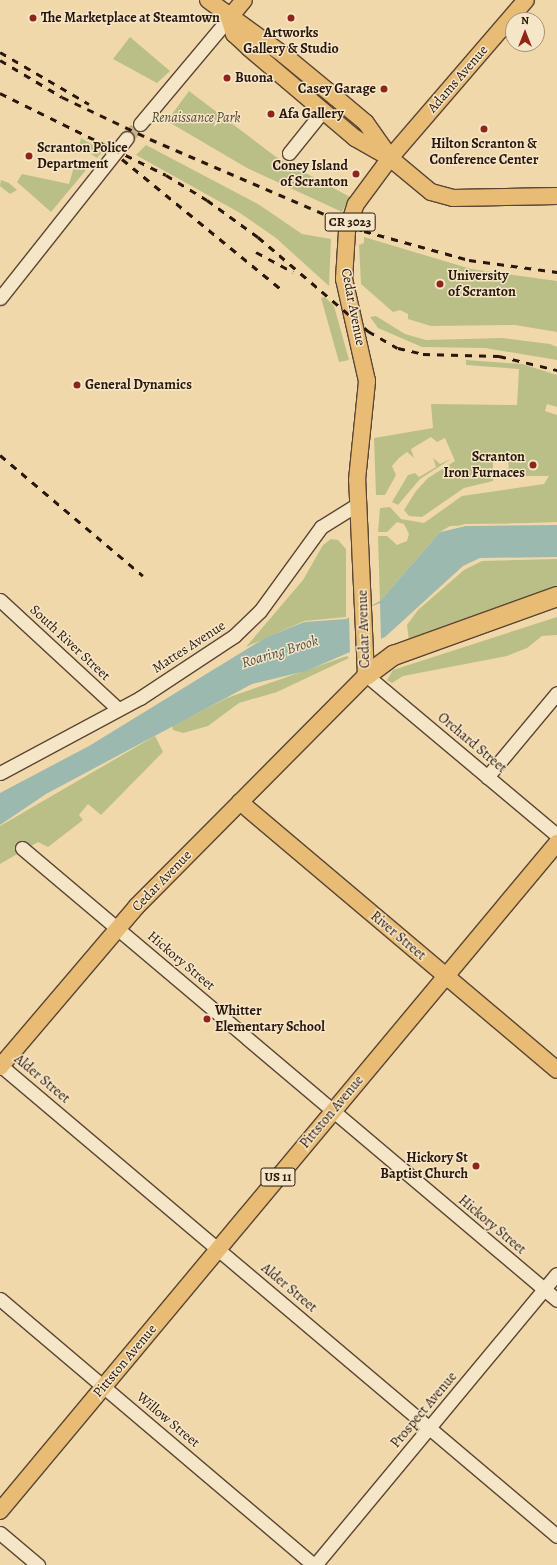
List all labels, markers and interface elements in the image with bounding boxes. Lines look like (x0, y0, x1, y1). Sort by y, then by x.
place label: The Marketplace at Steamtown (41, 10, 220, 26)
north arrow (505, 12, 545, 52)
marker: The Marketplace at Steamtown (28, 13, 38, 23)
marker: Artworks Gallery & Studio (286, 13, 296, 23)
text: N (521, 13, 529, 28)
place label: Artworks Gallery & Studio (243, 25, 339, 58)
street label: Adams Avenue (424, 42, 492, 116)
place label: Buona (235, 70, 273, 86)
marker: Buona (222, 73, 232, 83)
place label: Casey Garage (298, 81, 376, 97)
marker: Casey Garage (379, 84, 389, 94)
place label: Afa Gallery (279, 106, 344, 122)
marker: Afa Gallery (266, 109, 276, 119)
park label: Renaissance Park (151, 110, 241, 126)
marker: Hilton Scranton & Conference Center (479, 124, 489, 134)
place label: Hilton Scranton & Conference Center (430, 136, 538, 168)
place label: Scranton Police Department (37, 140, 128, 172)
marker: Scranton Police Department (24, 151, 34, 161)
place label: Coney Island of Scranton (273, 158, 348, 190)
marker: Coney Island of Scranton (351, 169, 361, 179)
road number: CR 3023 (324, 211, 376, 233)
street label: Cedar Avenue (337, 267, 369, 347)
place label: University of Scranton (448, 268, 516, 300)
marker: University of Scranton (435, 279, 445, 289)
place label: General Dynamics (85, 377, 192, 393)
marker: General Dynamics (72, 380, 82, 390)
place label: Scranton Iron Furnaces (443, 449, 525, 482)
marker: Scranton Iron Furnaces (528, 460, 538, 470)
street label: Cedar Avenue (354, 589, 374, 669)
street label: South River Street (26, 601, 114, 685)
street label: Mattes Avenue (149, 617, 229, 677)
water label: Roaring Brook (239, 632, 321, 672)
street label: Orchard Street (434, 709, 510, 777)
street label: Cedar Avenue (129, 847, 195, 915)
street label: River Street (367, 908, 429, 964)
street label: Hickory Street (144, 928, 218, 994)
place label: Whitter Elementary School (215, 1003, 325, 1036)
marker: Whitter Elementary School (202, 1014, 212, 1024)
street label: Alder Street (11, 1051, 73, 1107)
street label: Pittston Avenue (297, 1072, 367, 1152)
place label: Hickory St Baptist Church (380, 1150, 468, 1182)
marker: Hickory St Baptist Church (471, 1161, 481, 1171)
road number: US 11 (260, 1166, 296, 1188)
street label: Hickory Street (455, 1192, 529, 1258)
street label: Alder Street (258, 1260, 320, 1316)
street label: Pittston Avenue (90, 1321, 160, 1401)
street label: Prospect Avenue (387, 1369, 461, 1451)
street label: Willow Street (133, 1389, 203, 1451)

